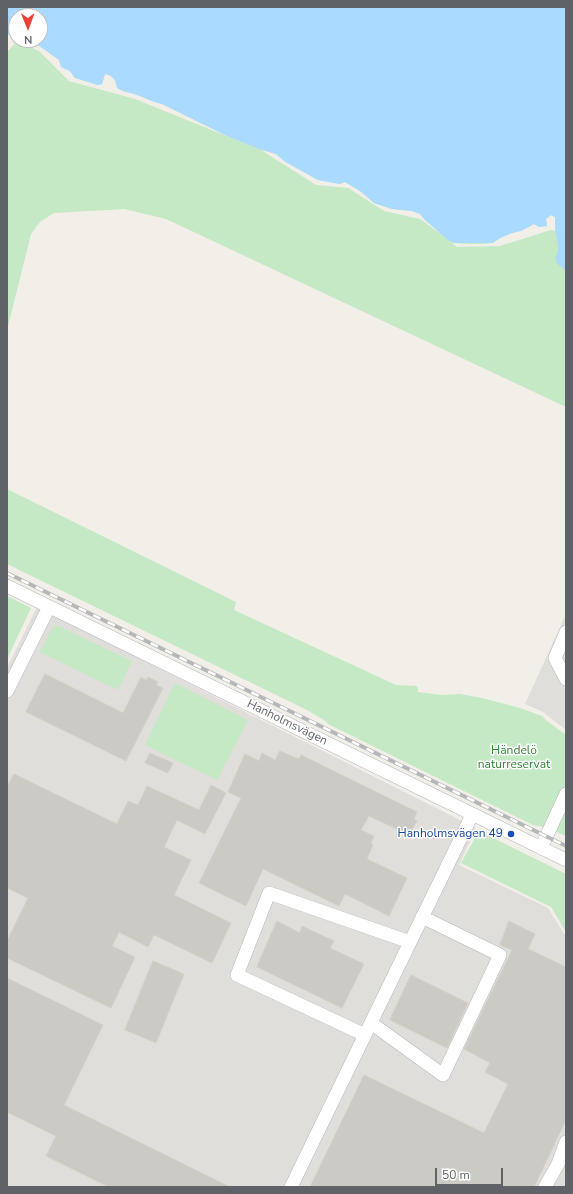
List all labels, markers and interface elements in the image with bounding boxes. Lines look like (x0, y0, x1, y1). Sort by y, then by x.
north arrow (8, 8, 48, 48)
text: N (24, 32, 32, 47)
street label: Hanholmsvägen (244, 697, 330, 749)
park label: Händelö naturreservat (478, 744, 550, 772)
place label: Hanholmsvägen 49 (398, 827, 503, 841)
marker: Hanholmsvägen 49 (506, 829, 516, 839)
scale bar (437, 1160, 505, 1186)
text: 50 m (442, 1167, 470, 1183)

